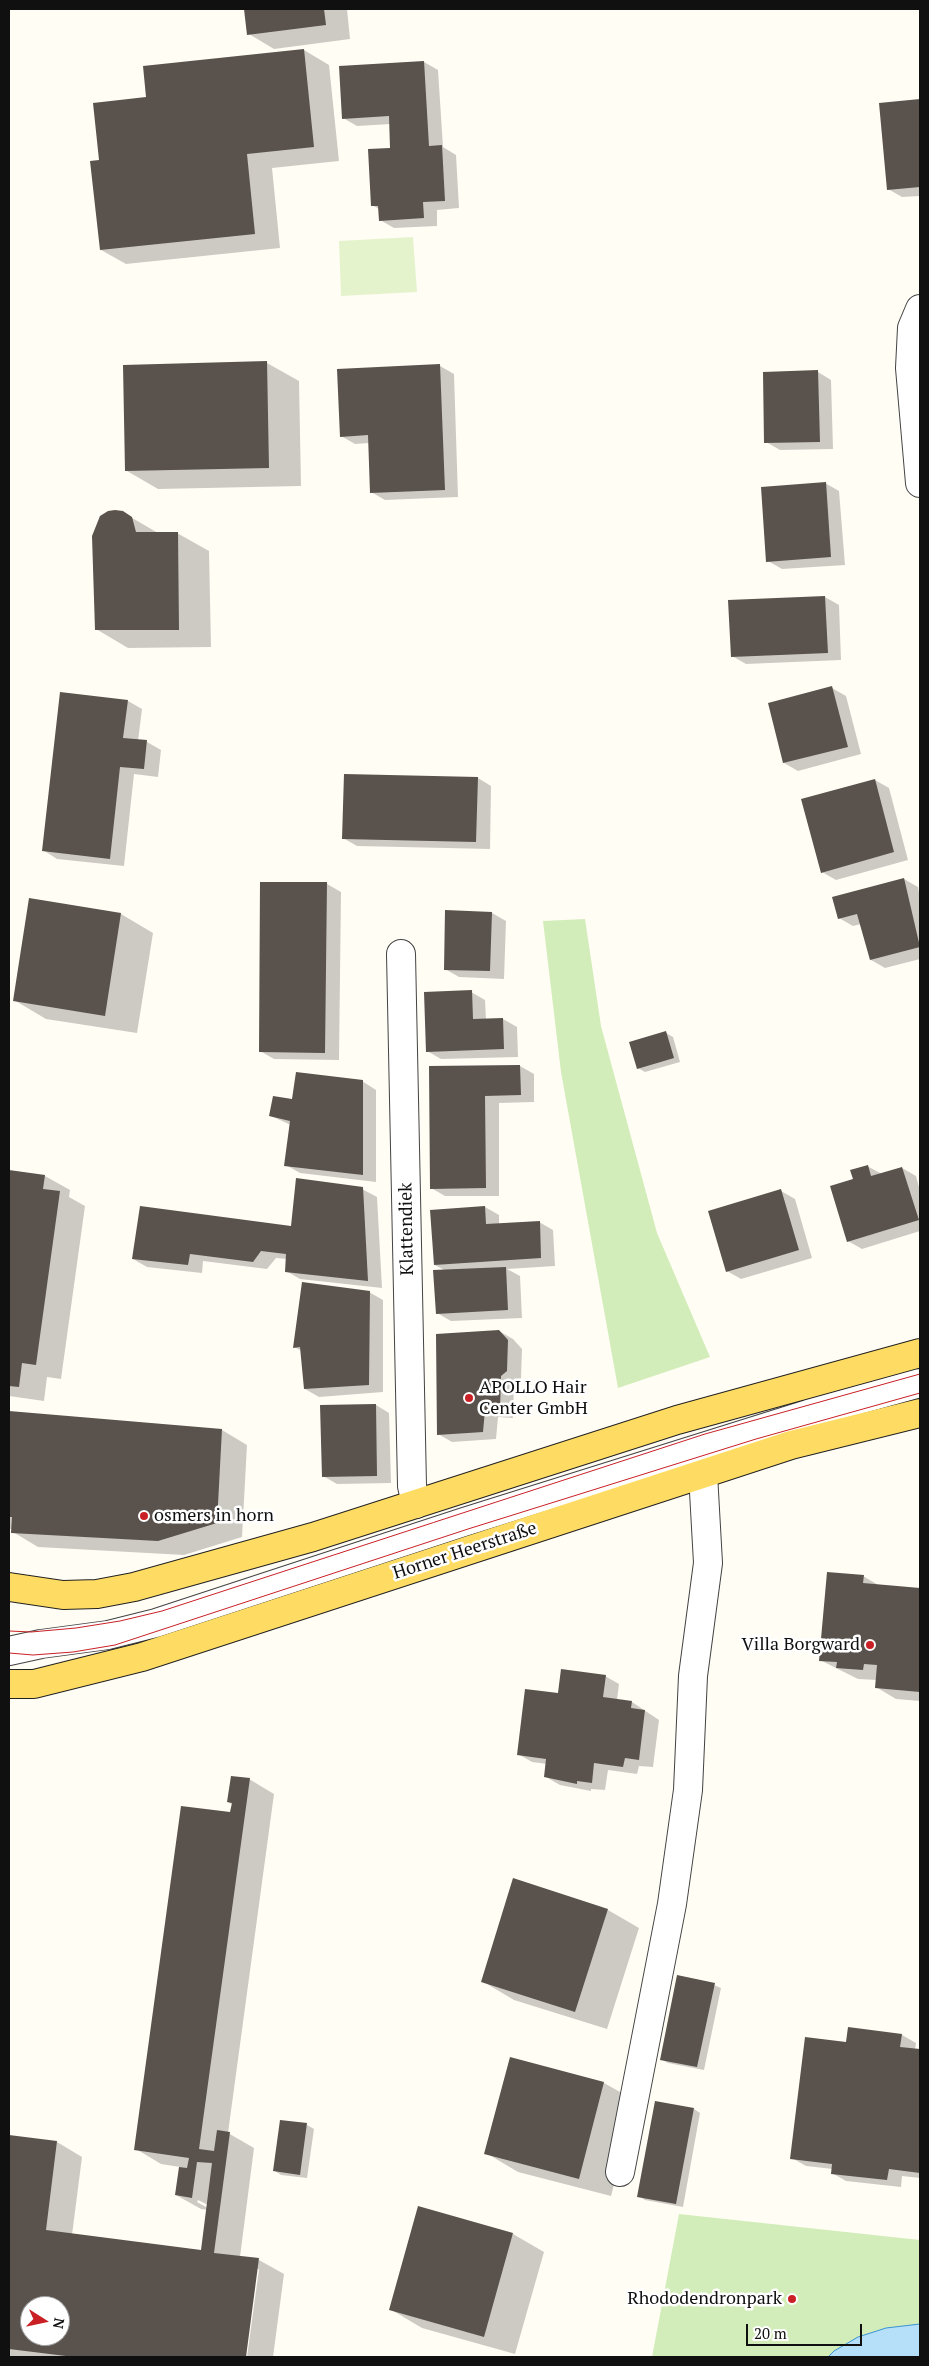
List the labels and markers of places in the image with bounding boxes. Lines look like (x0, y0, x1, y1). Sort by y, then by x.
place label: APOLLO Hair Center GmbH (479, 1377, 588, 1420)
marker: APOLLO Hair Center GmbH (463, 1392, 475, 1404)
place label: osmers in horn (154, 1505, 274, 1527)
marker: osmers in horn (138, 1510, 150, 1522)
place label: Villa Borgward (741, 1634, 860, 1656)
marker: Villa Borgward (864, 1639, 876, 1651)
place label: Rhododendronpark (627, 2288, 782, 2310)
marker: Rhododendronpark (786, 2293, 798, 2305)

